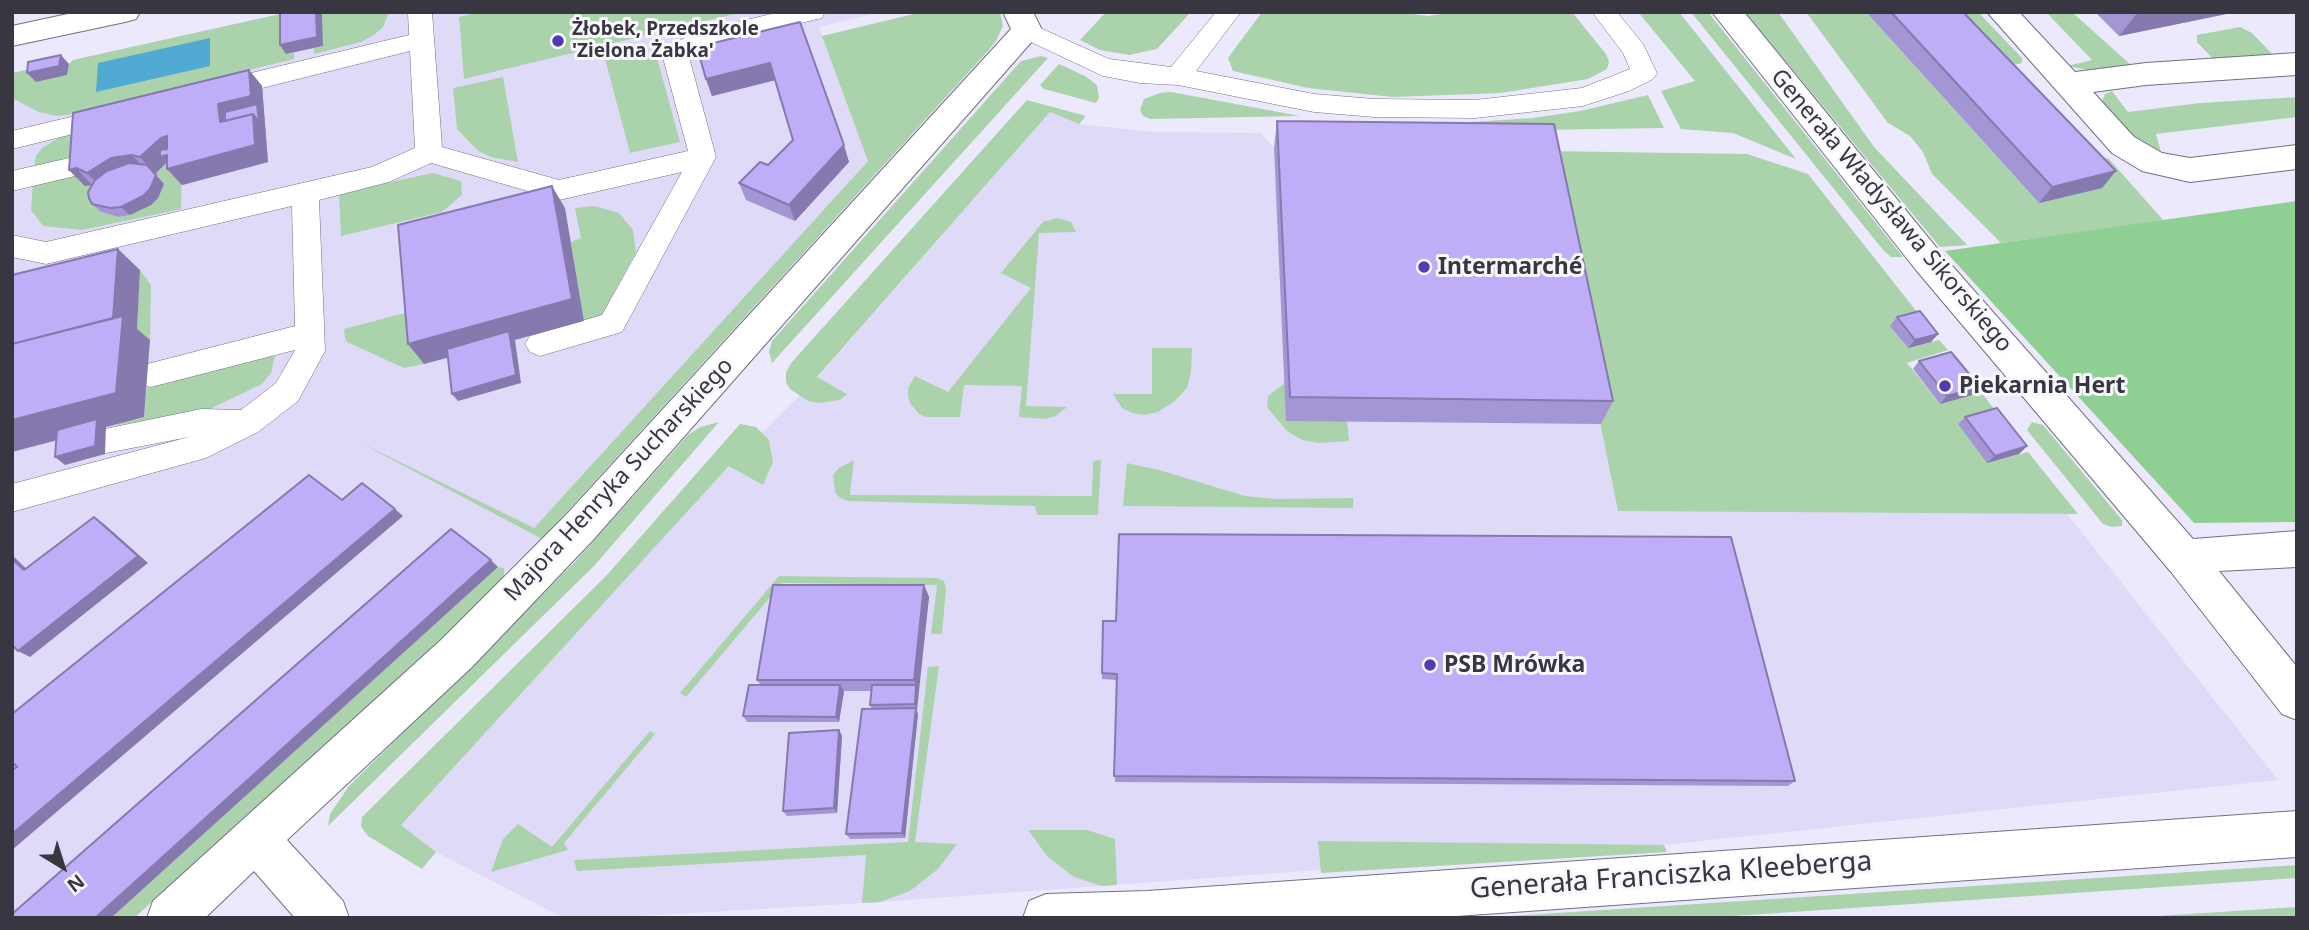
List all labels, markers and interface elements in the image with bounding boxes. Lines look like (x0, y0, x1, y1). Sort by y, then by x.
place label: Żłobek, Przedszkole 'Zielona Żabka' (572, 19, 759, 63)
marker: Żłobek, Przedszkole 'Zielona Żabka' (550, 33, 566, 49)
street label: Generała Władysława Sikorskiego (1764, 64, 2018, 358)
place label: Intermarché (1438, 253, 1582, 281)
marker: Intermarché (1416, 259, 1432, 275)
street label: Majora Henryka Sucharskiego (499, 353, 739, 607)
place label: Piekarnia Hert (1959, 372, 2125, 400)
marker: Piekarnia Hert (1937, 378, 1953, 394)
place label: PSB Mrówka (1444, 651, 1585, 679)
marker: PSB Mrówka (1422, 657, 1438, 673)
north arrow (28, 832, 98, 902)
street label: Generała Franciszka Kleeberga (1469, 845, 1873, 907)
text: N (62, 869, 90, 899)

